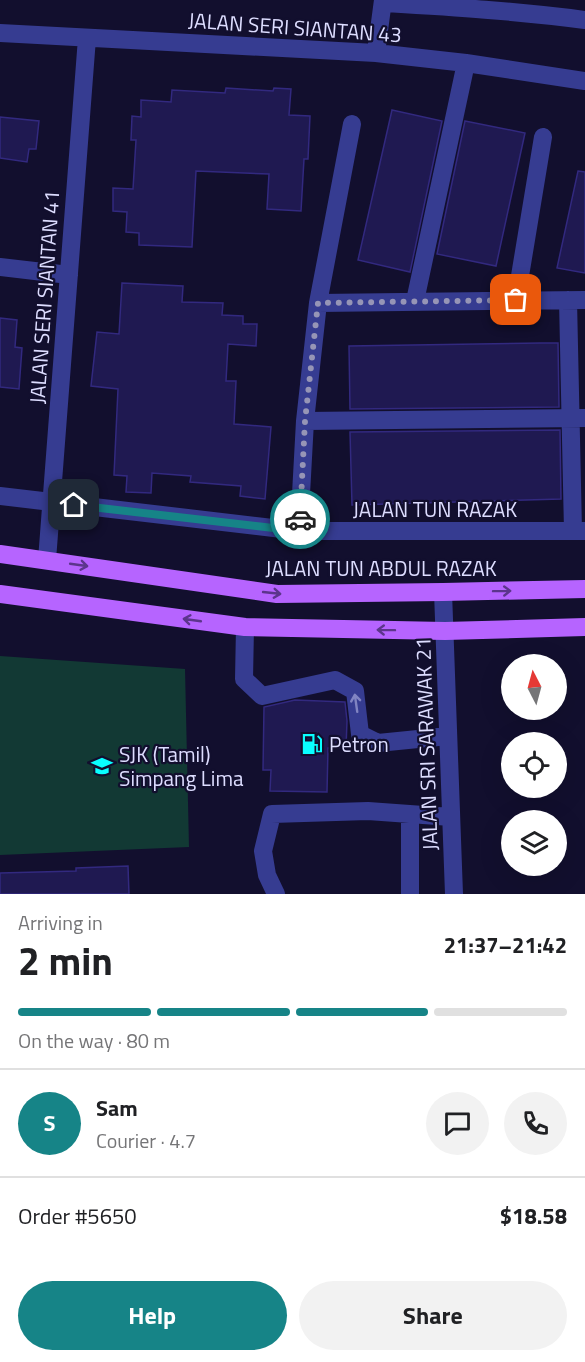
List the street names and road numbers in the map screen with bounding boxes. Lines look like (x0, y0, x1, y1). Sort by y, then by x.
street label: JALAN SERI SIANTAN 43 (187, 4, 403, 50)
street label: JALAN SERI SIANTAN 41 (21, 189, 67, 405)
street label: JALAN TUN RAZAK (353, 493, 517, 525)
street label: JALAN TUN ABDUL RAZAK (265, 552, 497, 584)
street label: JALAN SRI SARAWAK 21 (406, 637, 446, 851)

